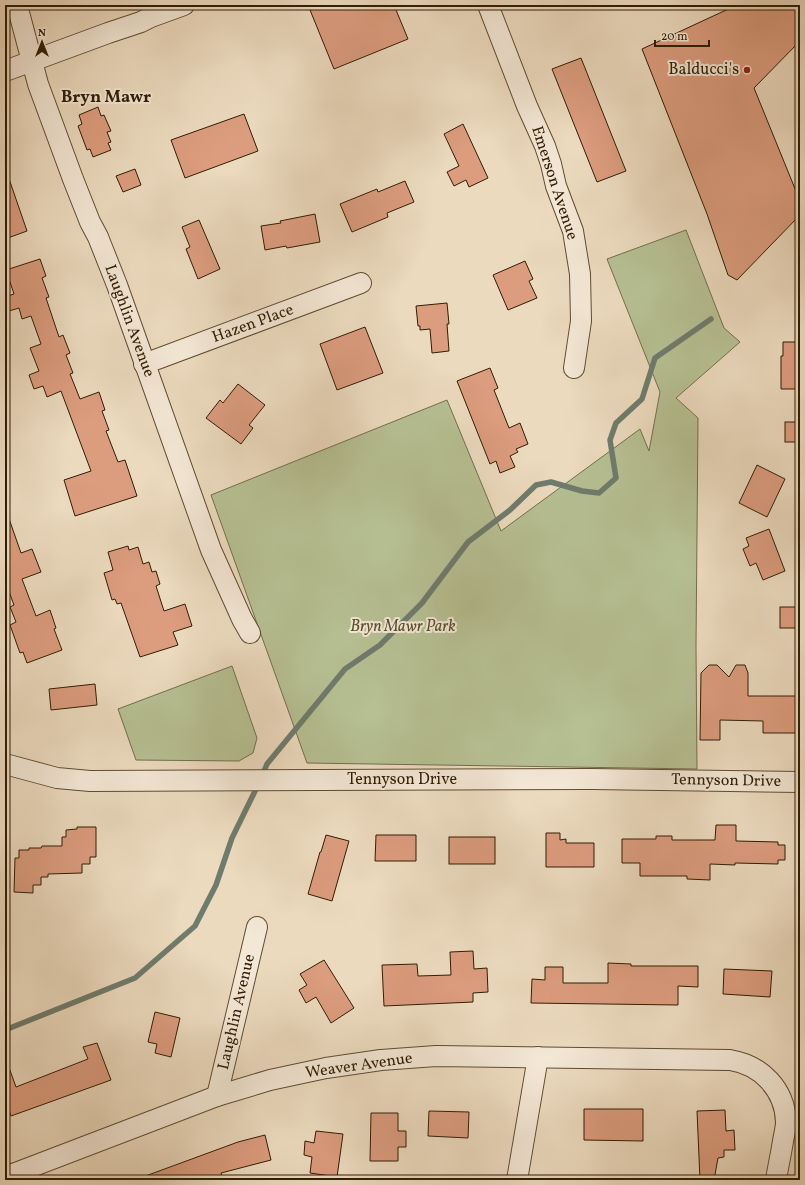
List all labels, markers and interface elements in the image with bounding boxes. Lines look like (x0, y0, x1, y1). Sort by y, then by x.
north arrow (22, 22, 62, 62)
scale bar (655, 22, 709, 48)
text: N (38, 26, 46, 41)
text: 20 m (661, 29, 688, 45)
place label: Balducci's (669, 59, 739, 81)
marker: Balducci's (742, 65, 752, 75)
district label: Bryn Mawr (61, 86, 151, 109)
street label: Emerson Avenue (525, 123, 583, 243)
street label: Laughlin Avenue (98, 262, 160, 380)
street label: Hazen Place (209, 299, 297, 349)
park label: Bryn Mawr Park (350, 616, 456, 638)
street label: Tennyson Drive (347, 769, 457, 791)
street label: Tennyson Drive (671, 769, 781, 793)
street label: Laughlin Avenue (213, 952, 261, 1072)
street label: Weaver Avenue (304, 1048, 414, 1084)

